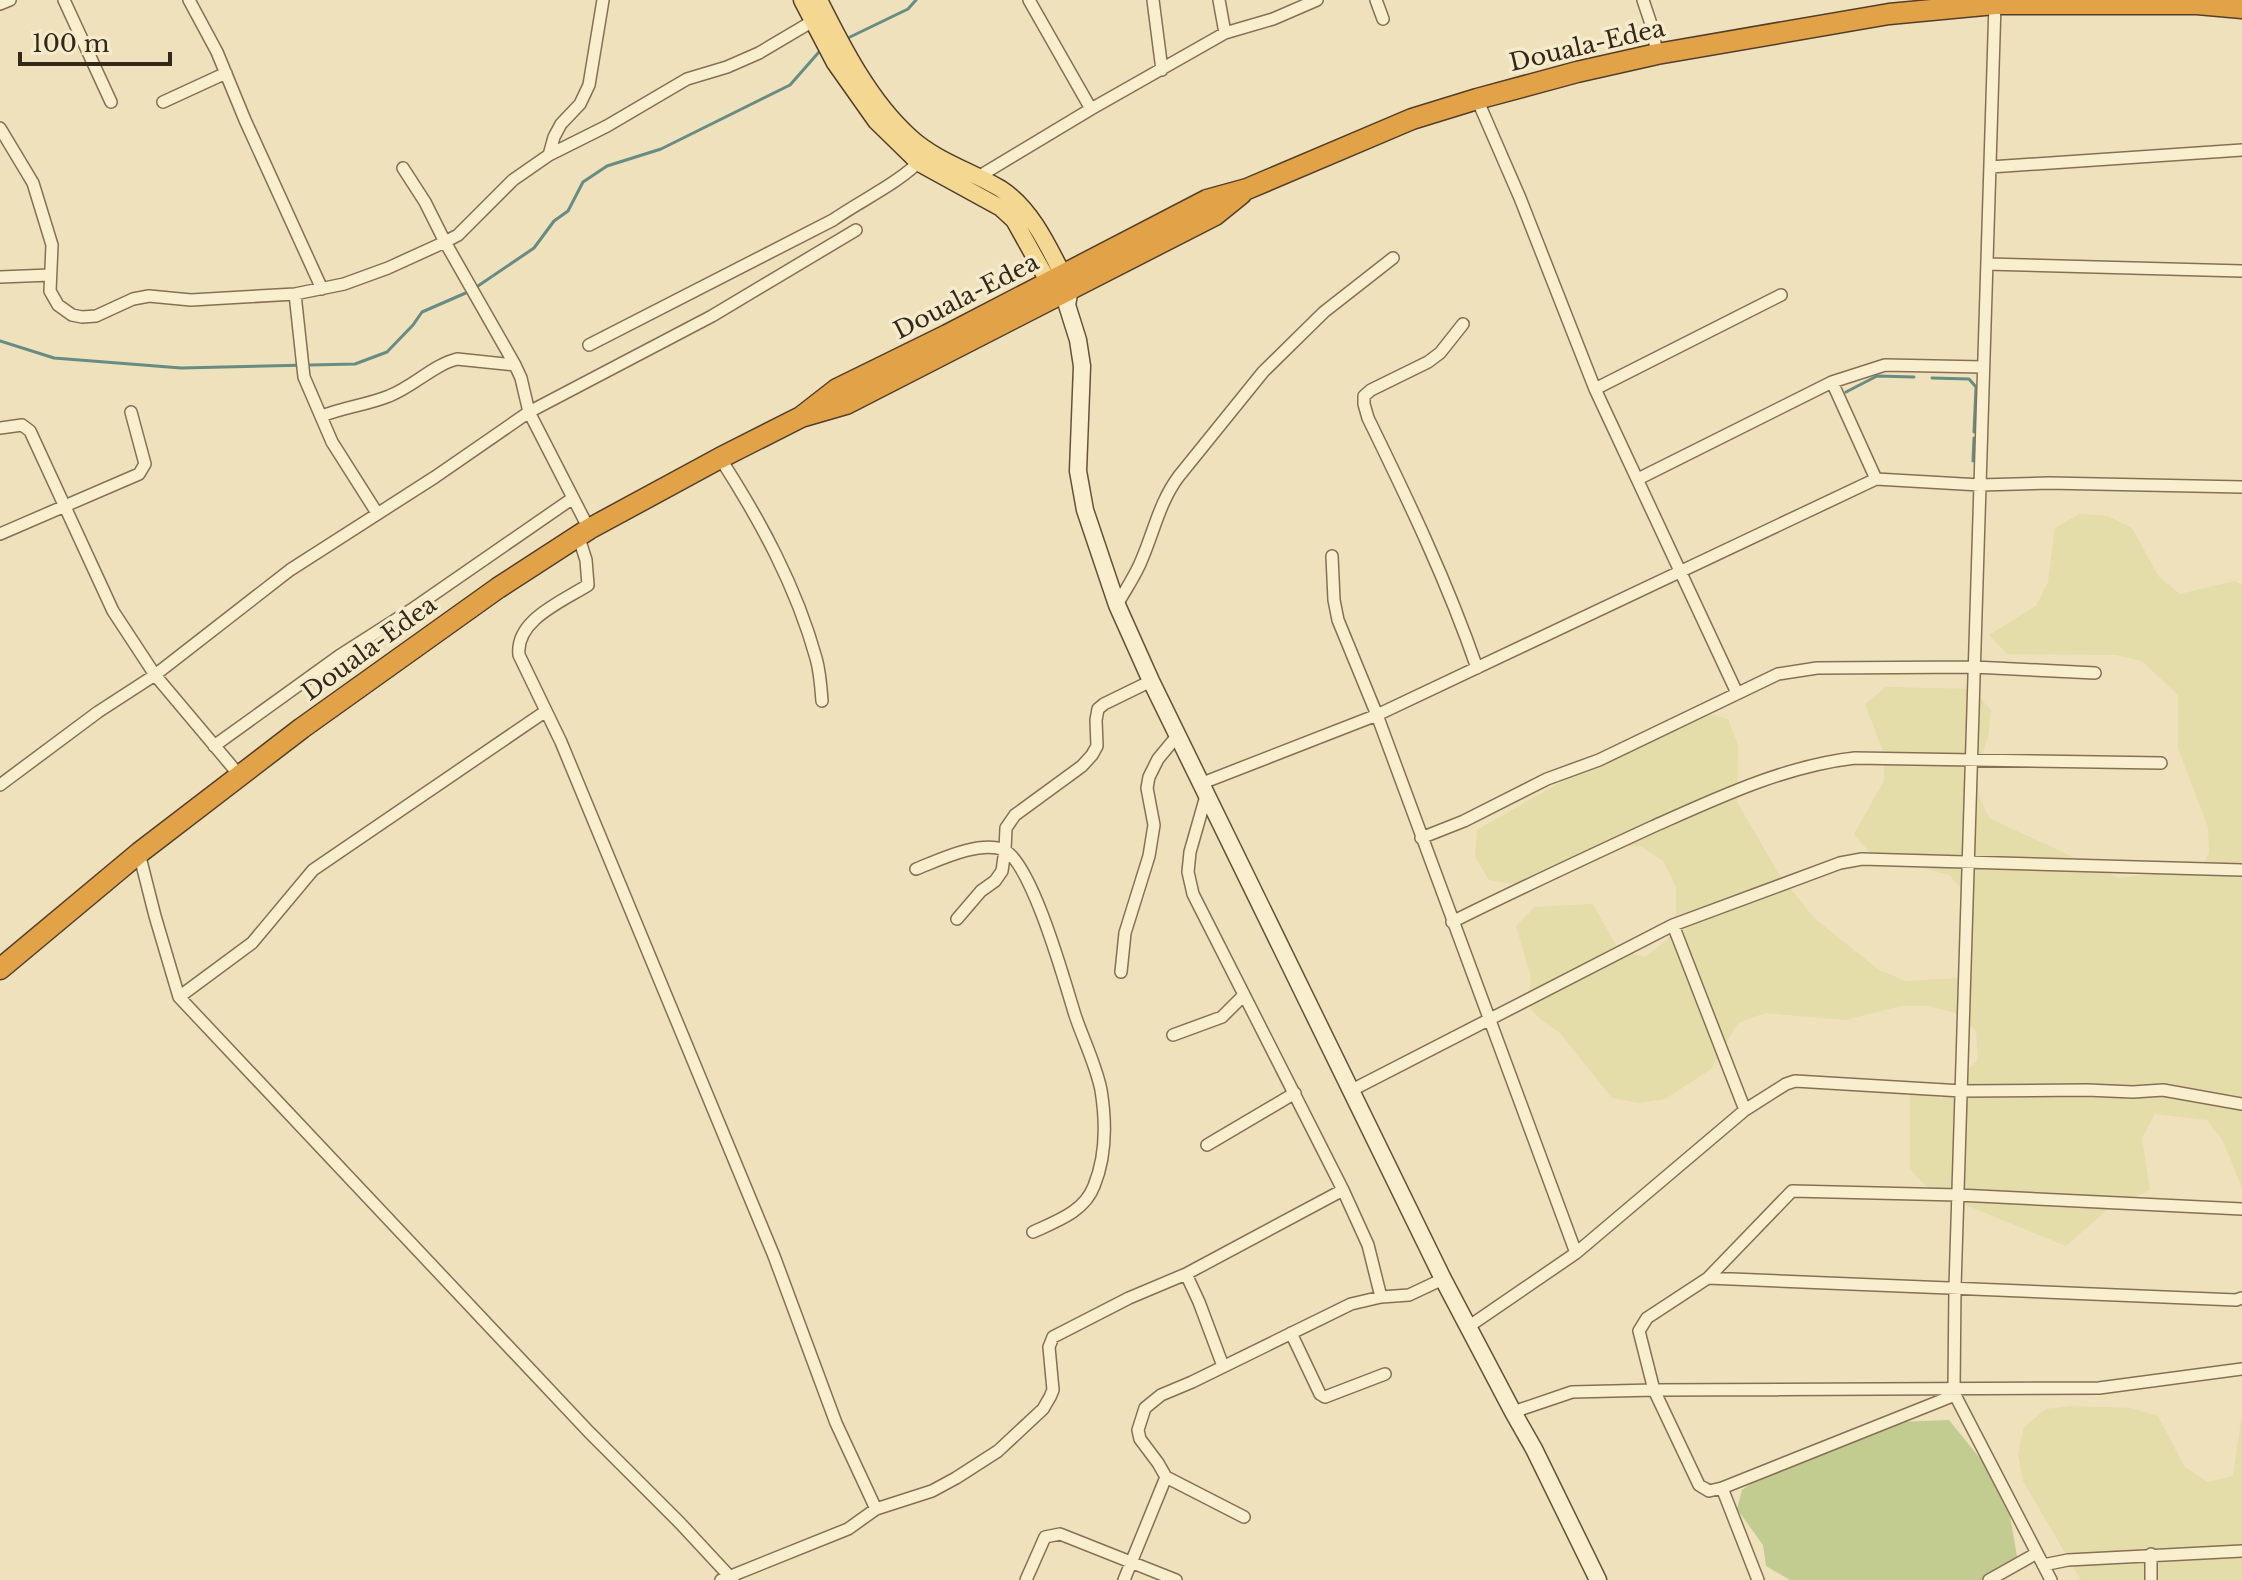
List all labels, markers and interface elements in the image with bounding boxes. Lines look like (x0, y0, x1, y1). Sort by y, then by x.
street label: Douala-Edea (1506, 13, 1668, 77)
scale bar (20, 16, 170, 66)
text: 100 m (32, 29, 110, 58)
street label: Douala-Edea (889, 247, 1044, 345)
street label: Douala-Edea (296, 589, 442, 706)

